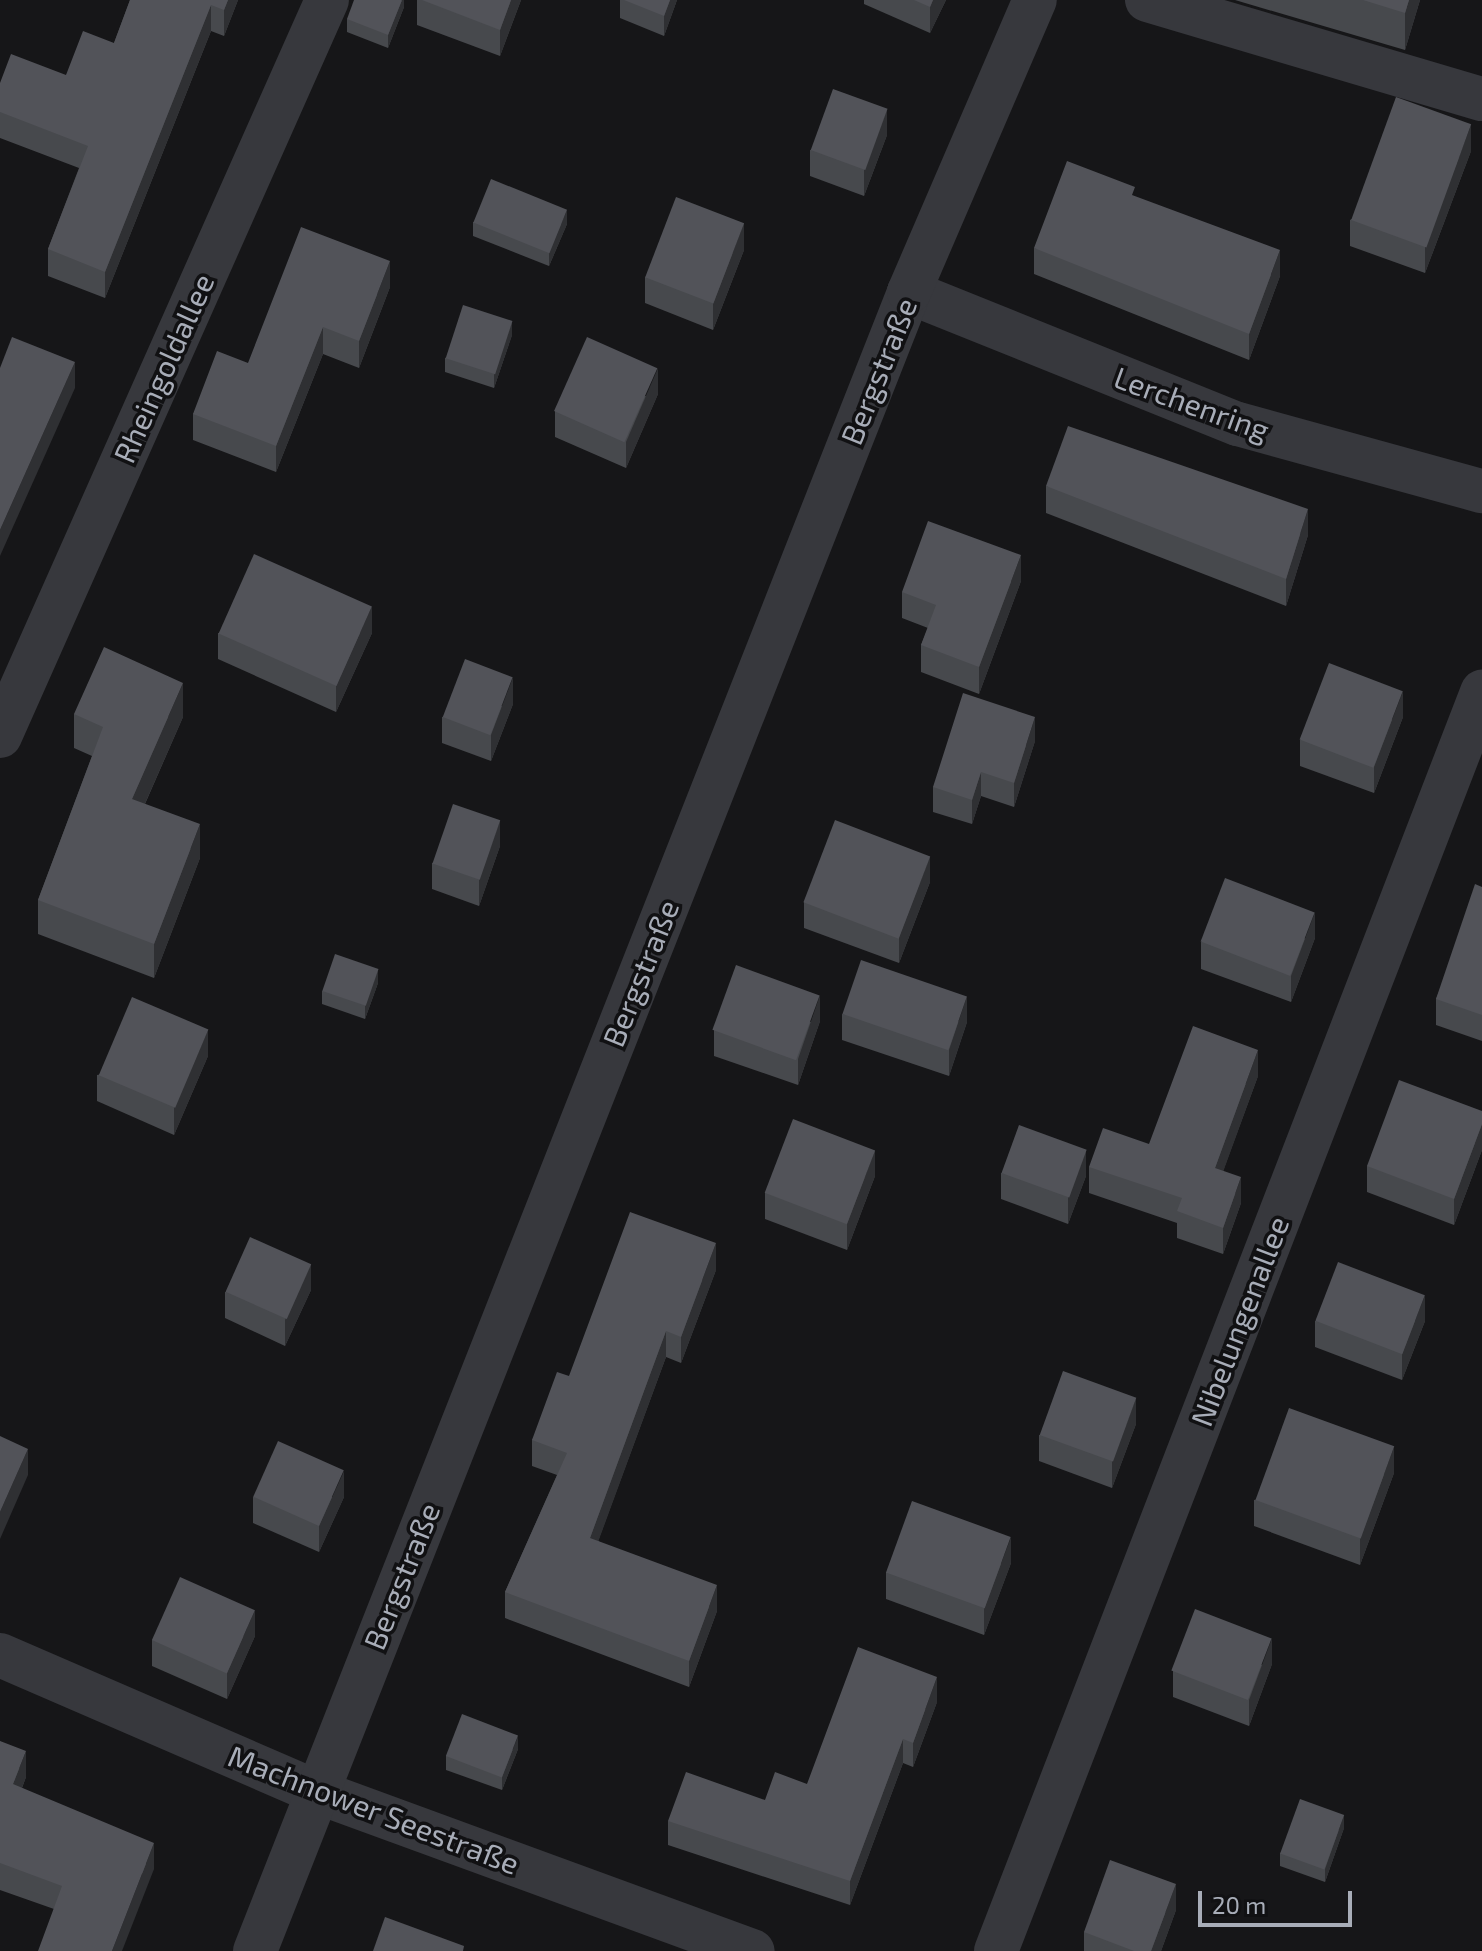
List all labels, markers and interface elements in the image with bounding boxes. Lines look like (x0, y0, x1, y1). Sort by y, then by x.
street label: Rheingoldallee (105, 268, 221, 468)
street label: Bergstraße (832, 292, 924, 450)
street label: Lerchenring (1110, 358, 1274, 448)
street label: Bergstraße (594, 894, 686, 1052)
street label: Nibelungenallee (1182, 1211, 1296, 1431)
street label: Bergstraße (355, 1497, 447, 1655)
street label: Machnower Seestraße (223, 1737, 525, 1881)
scale bar (1202, 1875, 1356, 1925)
text: 20 m (1212, 1890, 1266, 1919)

